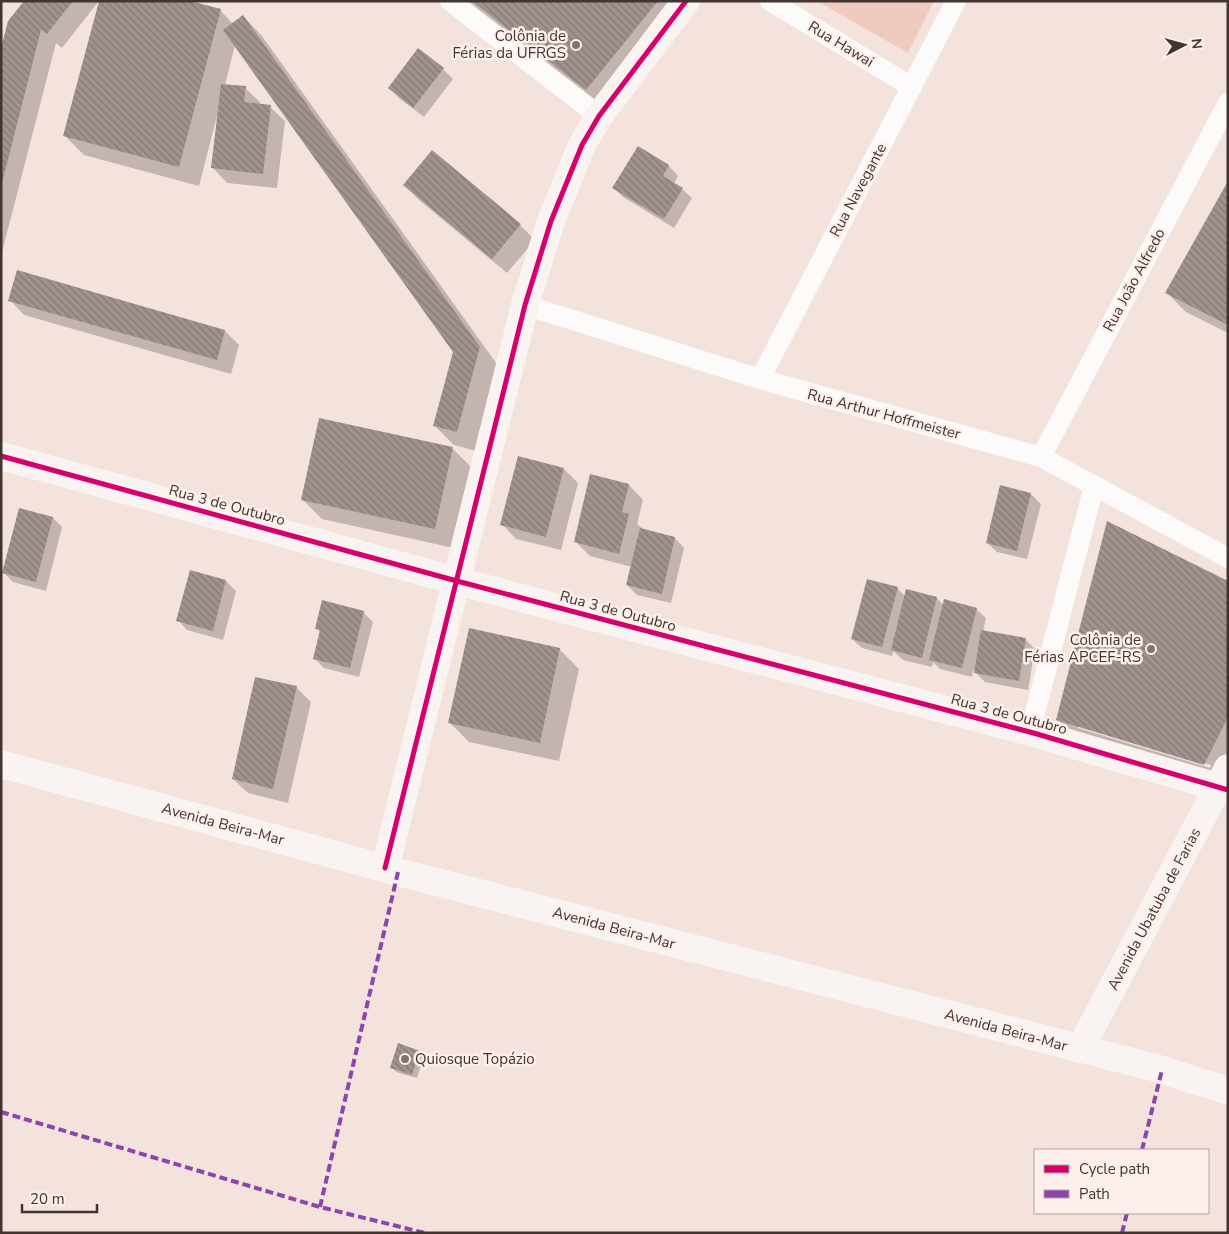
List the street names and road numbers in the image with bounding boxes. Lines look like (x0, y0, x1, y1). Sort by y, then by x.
street label: Rua Hawai (804, 17, 878, 71)
street label: Rua Navegante (825, 140, 891, 240)
street label: Rua João Alfredo (1098, 225, 1170, 335)
street label: Rua Arthur Hoffmeister (805, 384, 963, 444)
street label: Rua 3 de Outubro (167, 480, 287, 530)
street label: Rua 3 de Outubro (558, 586, 678, 636)
street label: Rua 3 de Outubro (949, 689, 1069, 739)
street label: Avenida Beira-Mar (160, 798, 287, 850)
street label: Avenida Ubatuba de Farias (1103, 824, 1205, 994)
street label: Avenida Beira-Mar (551, 902, 678, 954)
street label: Avenida Beira-Mar (943, 1004, 1070, 1056)

